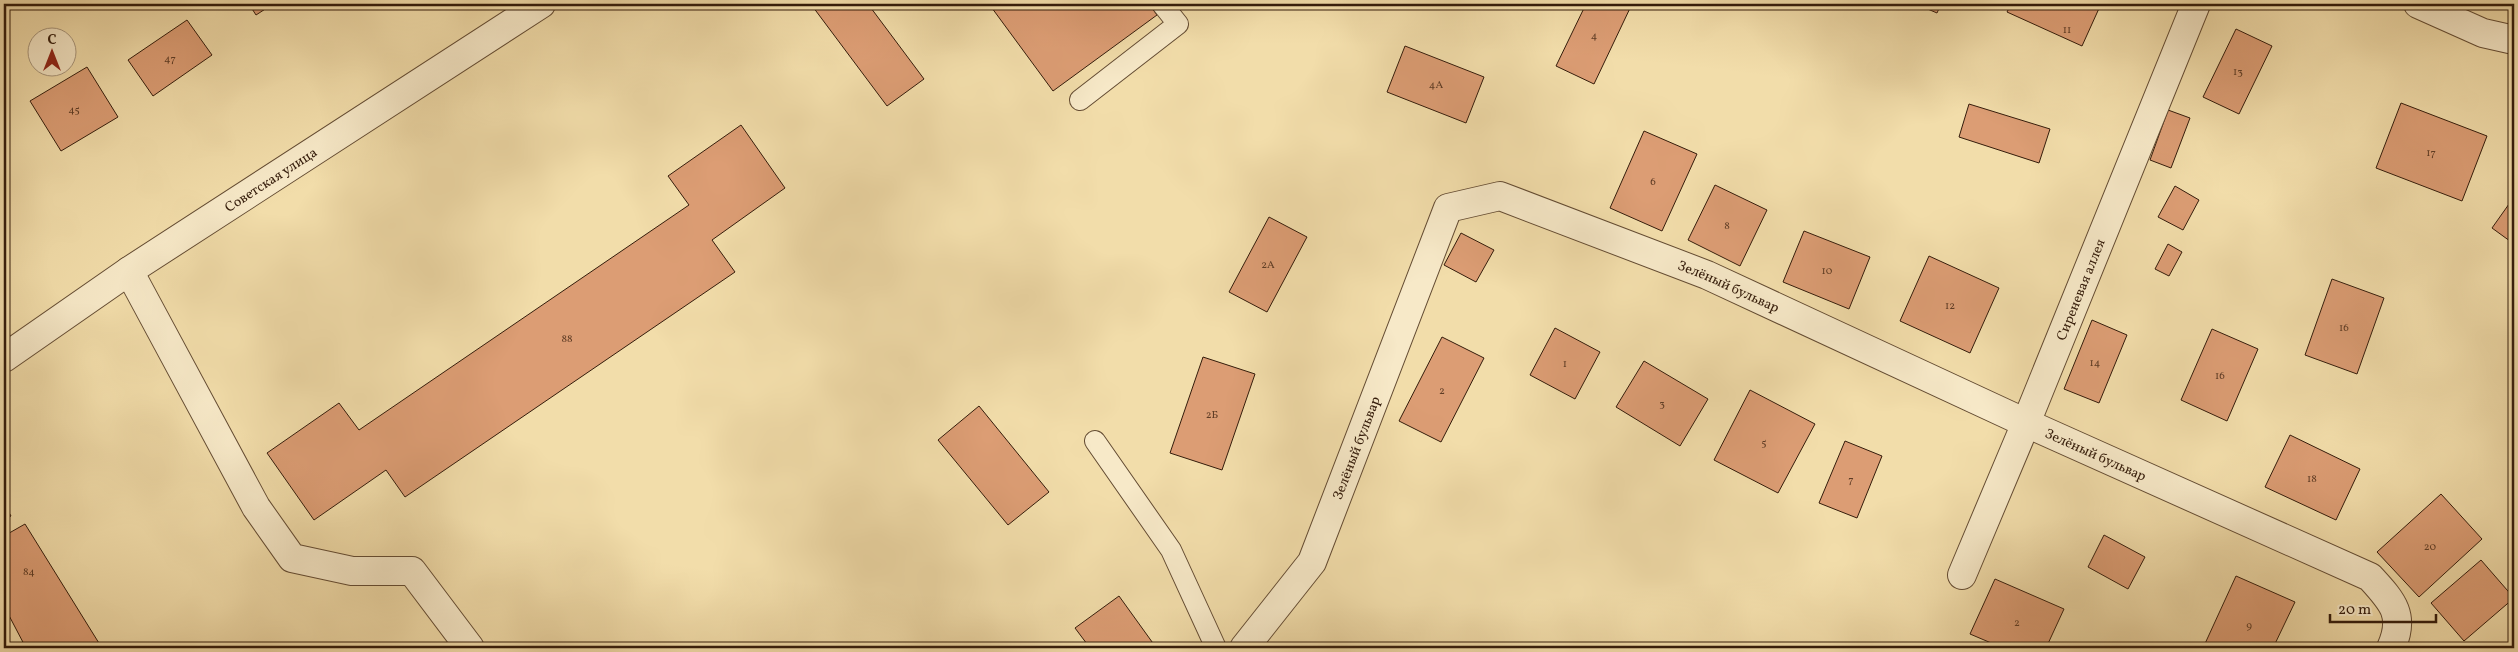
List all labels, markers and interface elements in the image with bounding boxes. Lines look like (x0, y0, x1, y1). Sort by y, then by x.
house number: 11 (2063, 23, 2071, 38)
north arrow (28, 28, 78, 78)
house number: 4 (1591, 29, 1598, 44)
text: С (47, 31, 57, 50)
house number: 47 (164, 52, 176, 67)
house number: 13 (2233, 65, 2243, 80)
house number: 4А (1429, 78, 1443, 93)
house number: 45 (68, 103, 80, 118)
street label: Советская улица (221, 144, 321, 218)
house number: 17 (2426, 146, 2436, 161)
house number: 6 (1650, 175, 1656, 190)
house number: 8 (1724, 219, 1730, 234)
street label: Сиреневая аллея (2052, 236, 2111, 344)
street label: Зелёный бульвар (1675, 257, 1782, 318)
house number: 2А (1261, 258, 1275, 273)
house number: 10 (1822, 264, 1833, 279)
house number: 12 (1945, 299, 1955, 314)
house number: 16 (2339, 321, 2349, 336)
house number: 88 (561, 332, 573, 347)
house number: 14 (2090, 356, 2101, 371)
house number: 1 (1563, 357, 1567, 372)
house number: 16 (2215, 369, 2225, 384)
house number: 2 (1439, 384, 1445, 399)
street label: Зелёный бульвар (1329, 394, 1386, 503)
house number: 3 (1659, 397, 1665, 412)
house number: 2Б (1206, 408, 1219, 423)
street label: Зелёный бульвар (2042, 425, 2149, 487)
house number: 5 (1761, 436, 1767, 451)
house number: 18 (2307, 472, 2317, 487)
house number: 7 (1848, 473, 1854, 488)
house number: 20 (2424, 540, 2437, 555)
house number: 84 (23, 565, 35, 580)
scale bar (2330, 592, 2437, 624)
text: 20 m (2338, 600, 2371, 621)
house number: 2 (2014, 616, 2020, 631)
house number: 9 (2246, 619, 2252, 634)

